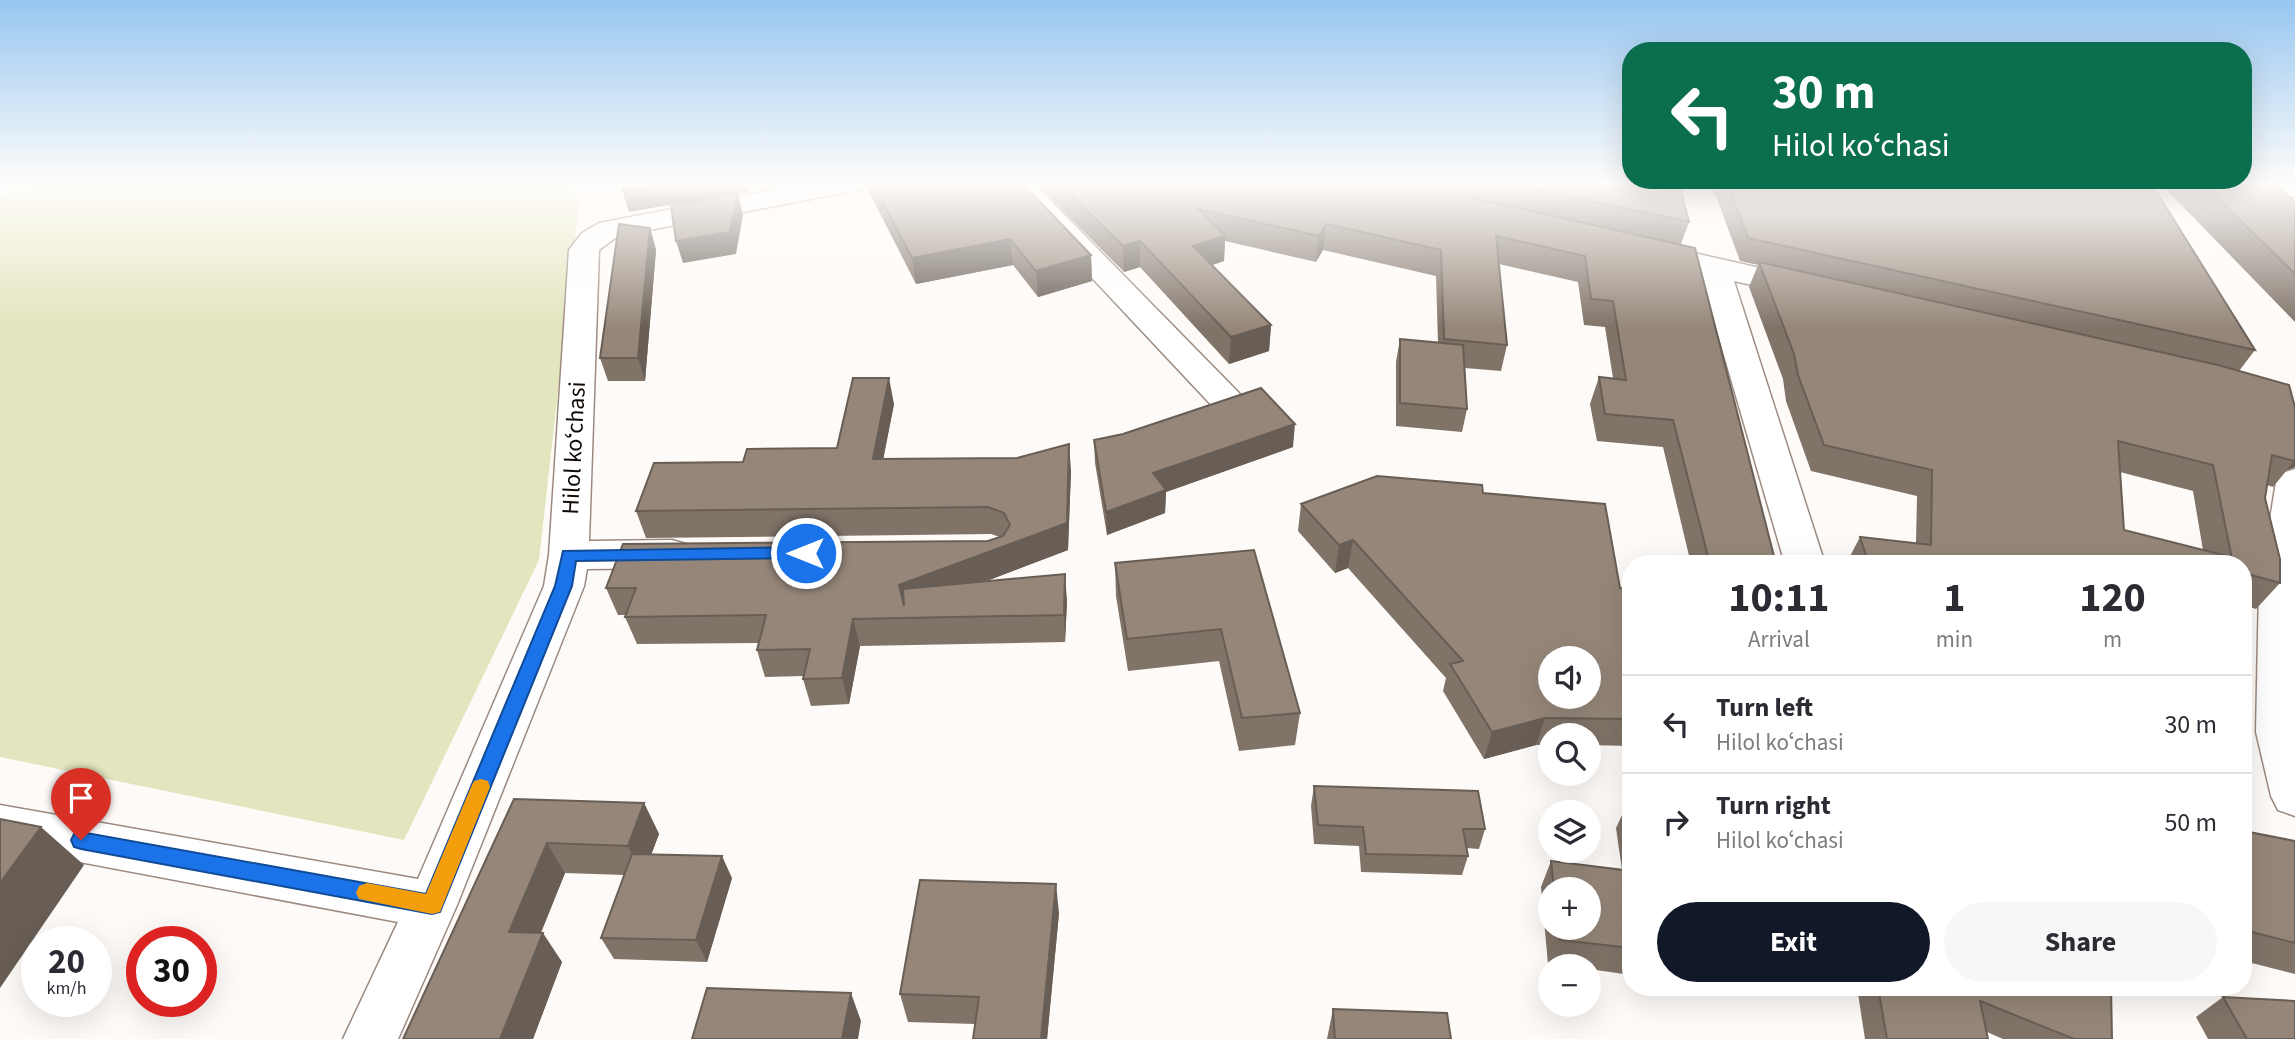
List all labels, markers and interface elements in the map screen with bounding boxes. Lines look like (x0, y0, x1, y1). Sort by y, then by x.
text: 30 m (1772, 58, 1876, 128)
icon: left (1657, 70, 1748, 161)
text: Hilol koʻchasi (1772, 123, 1950, 169)
street label: Hilol koʻchasi (553, 381, 595, 515)
position arrow (769, 516, 843, 590)
text: 10:11 (1728, 568, 1830, 628)
text: 1 (1943, 568, 1965, 628)
text: 120 (2079, 568, 2146, 628)
text: Arrival (1748, 623, 1810, 656)
text: min (1936, 623, 1973, 656)
text: m (2103, 623, 2122, 656)
map controls (1538, 646, 1601, 1017)
button: sound (1538, 646, 1601, 709)
text: Turn left (1716, 689, 1813, 726)
icon: left (1657, 705, 1695, 743)
text: 30 m (2164, 706, 2217, 743)
button: search (1538, 723, 1601, 786)
text: Hilol koʻchasi (1716, 726, 1844, 759)
pin (51, 768, 111, 840)
icon: arrive (62, 779, 100, 817)
text: Turn right (1716, 787, 1831, 824)
button: layers (1538, 800, 1601, 863)
icon: right (1657, 803, 1695, 841)
text: 50 m (2164, 804, 2217, 841)
text: Hilol koʻchasi (1716, 824, 1844, 857)
button: + (1538, 877, 1601, 940)
button: Exit (1657, 902, 1930, 982)
button: Share (1944, 902, 2217, 982)
speed limit sign: 30 (126, 926, 217, 1017)
text: 20 (48, 937, 85, 987)
button: − (1538, 954, 1601, 1017)
text: km/h (47, 976, 86, 1001)

